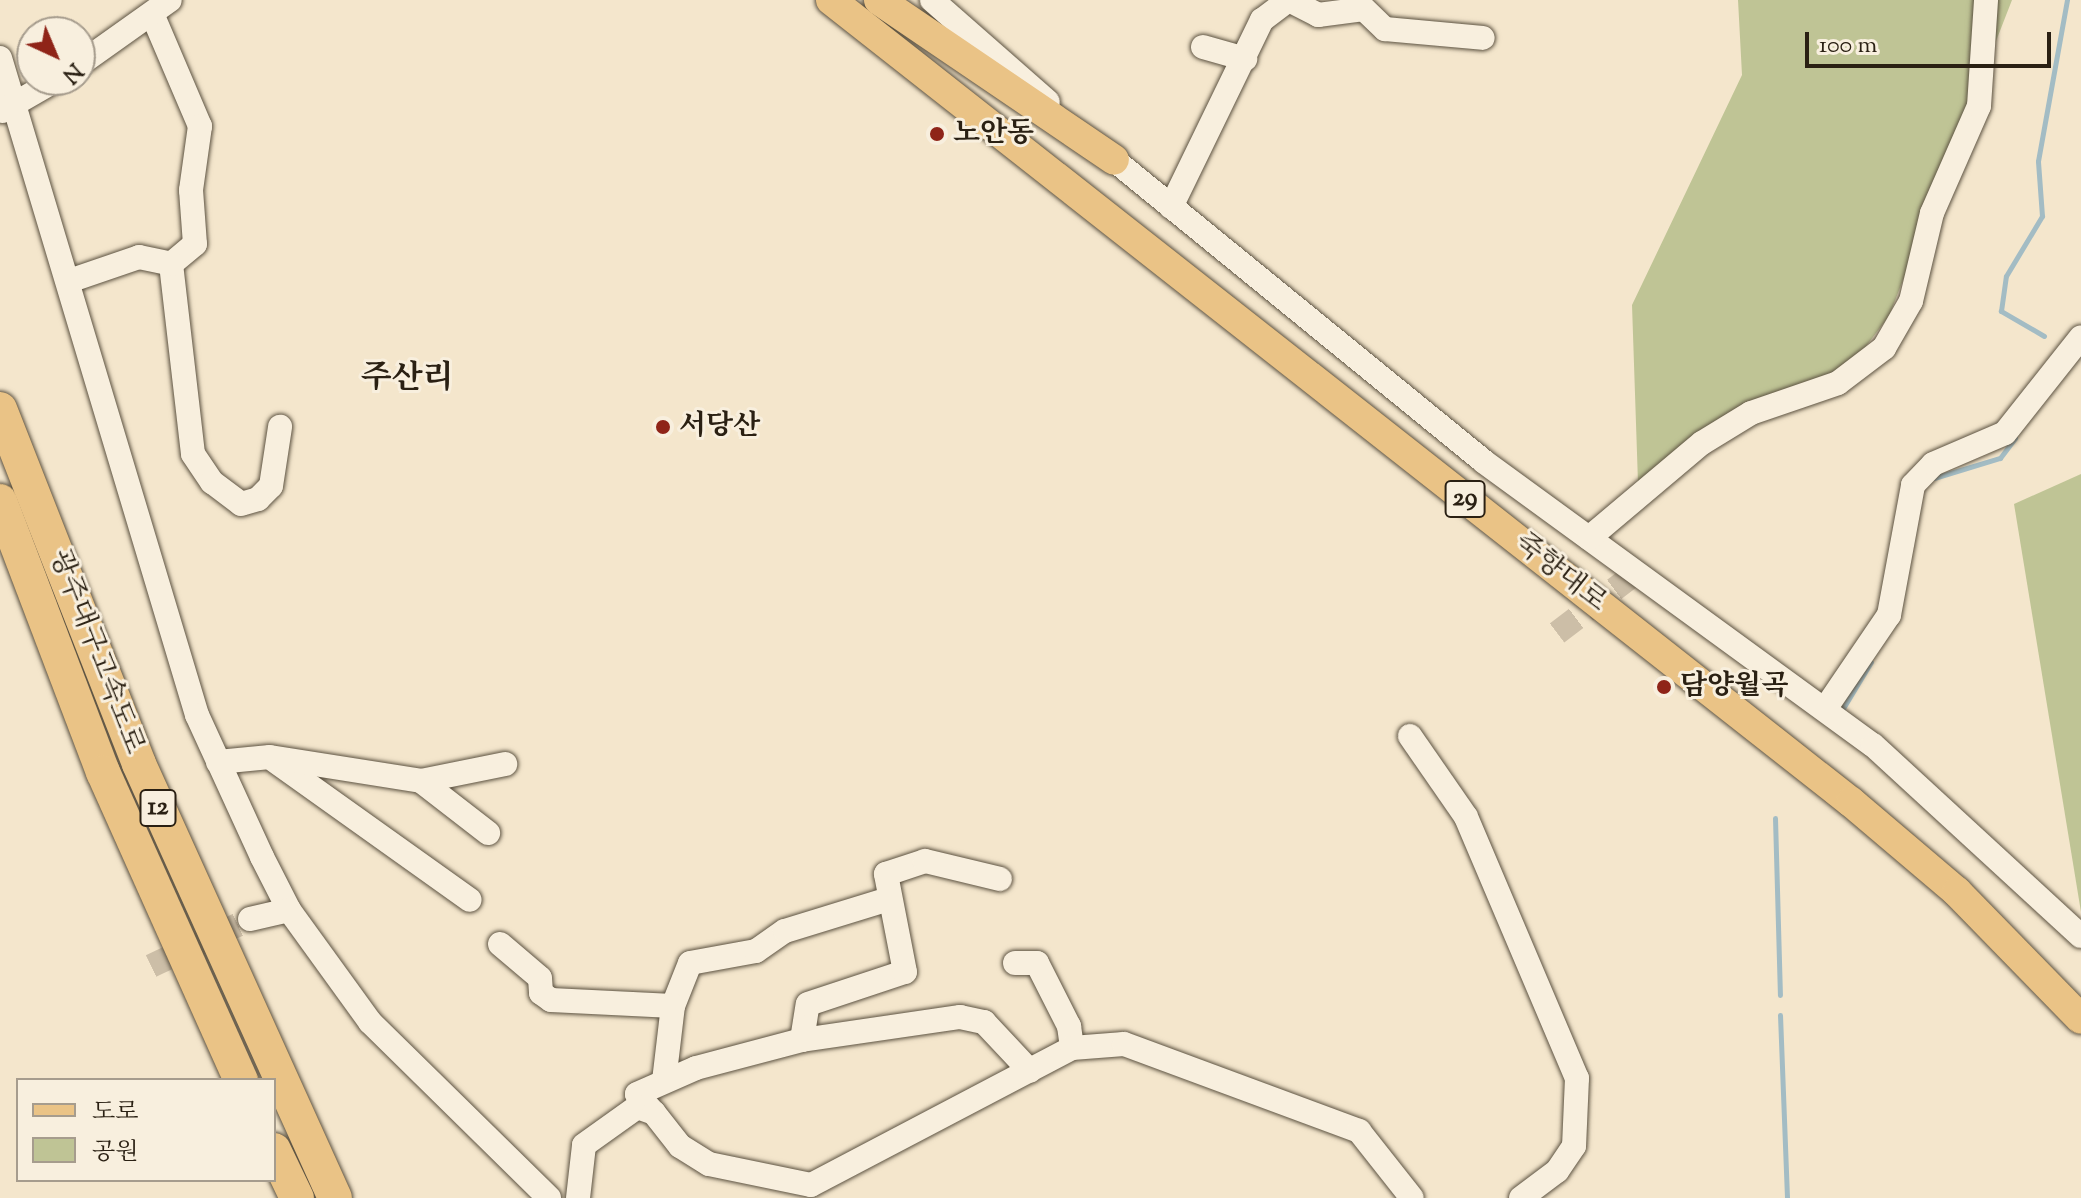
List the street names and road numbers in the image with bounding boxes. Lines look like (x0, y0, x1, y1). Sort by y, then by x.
road number: 29 (1443, 477, 1487, 521)
street label: 죽향대로 (1507, 526, 1613, 620)
street label: 광주대구고속도로 (42, 545, 150, 759)
road number: 12 (138, 786, 178, 830)

